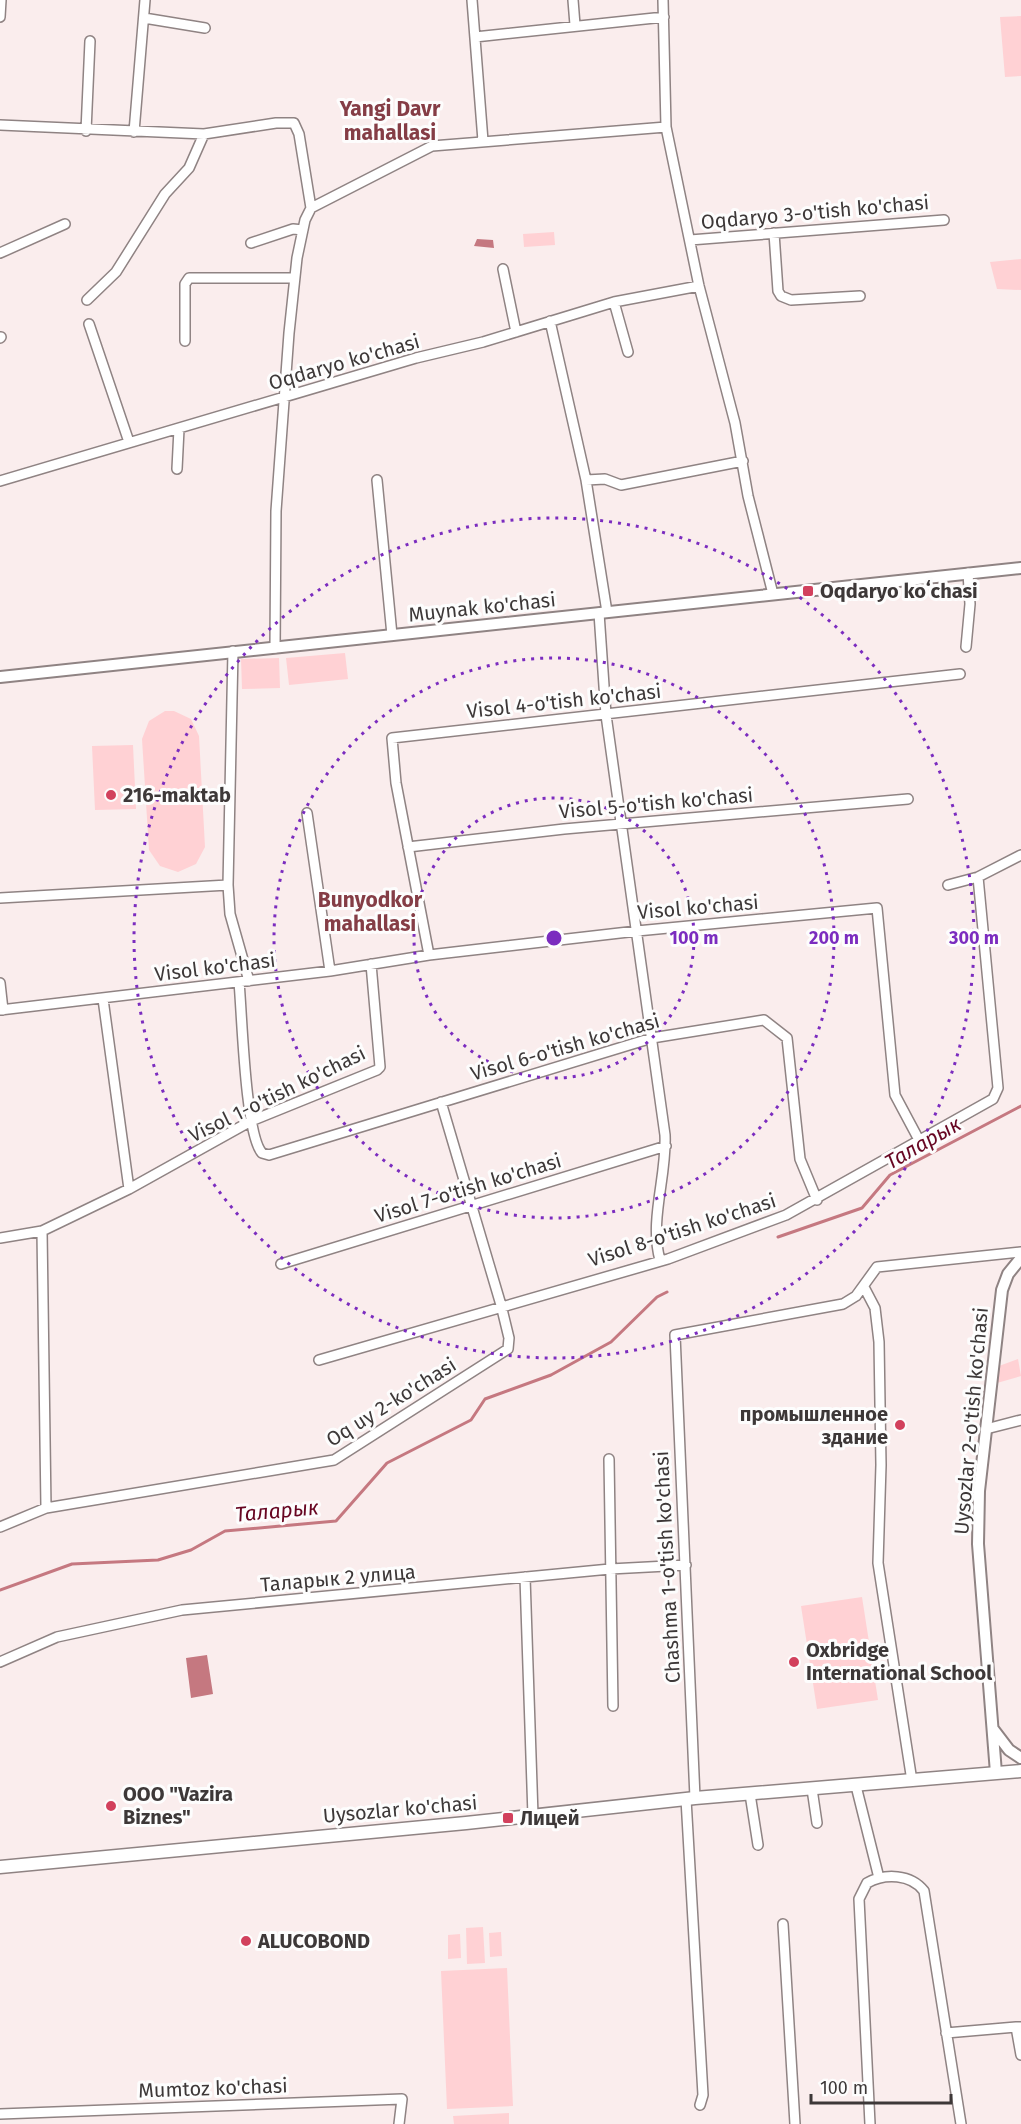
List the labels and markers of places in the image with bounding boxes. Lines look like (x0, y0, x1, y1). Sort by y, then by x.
place label: Oqdaryo koʻchasi (820, 579, 978, 603)
marker: Oqdaryo koʻchasi (801, 584, 815, 598)
place label: 216-maktab (123, 783, 231, 807)
marker: 216-maktab (104, 788, 118, 802)
centre of rings (544, 928, 564, 948)
place label: промышленное здание (740, 1402, 888, 1449)
marker: промышленное здание (893, 1418, 907, 1432)
place label: Oxbridge International School (806, 1638, 992, 1685)
marker: Oxbridge International School (787, 1655, 801, 1669)
place label: OOO "Vazira Biznes" (123, 1782, 233, 1829)
marker: OOO "Vazira Biznes" (104, 1799, 118, 1813)
place label: Лицей (520, 1806, 579, 1830)
marker: Лицей (501, 1811, 515, 1825)
place label: ALUCOBOND (257, 1929, 370, 1953)
marker: ALUCOBOND (239, 1934, 253, 1948)

